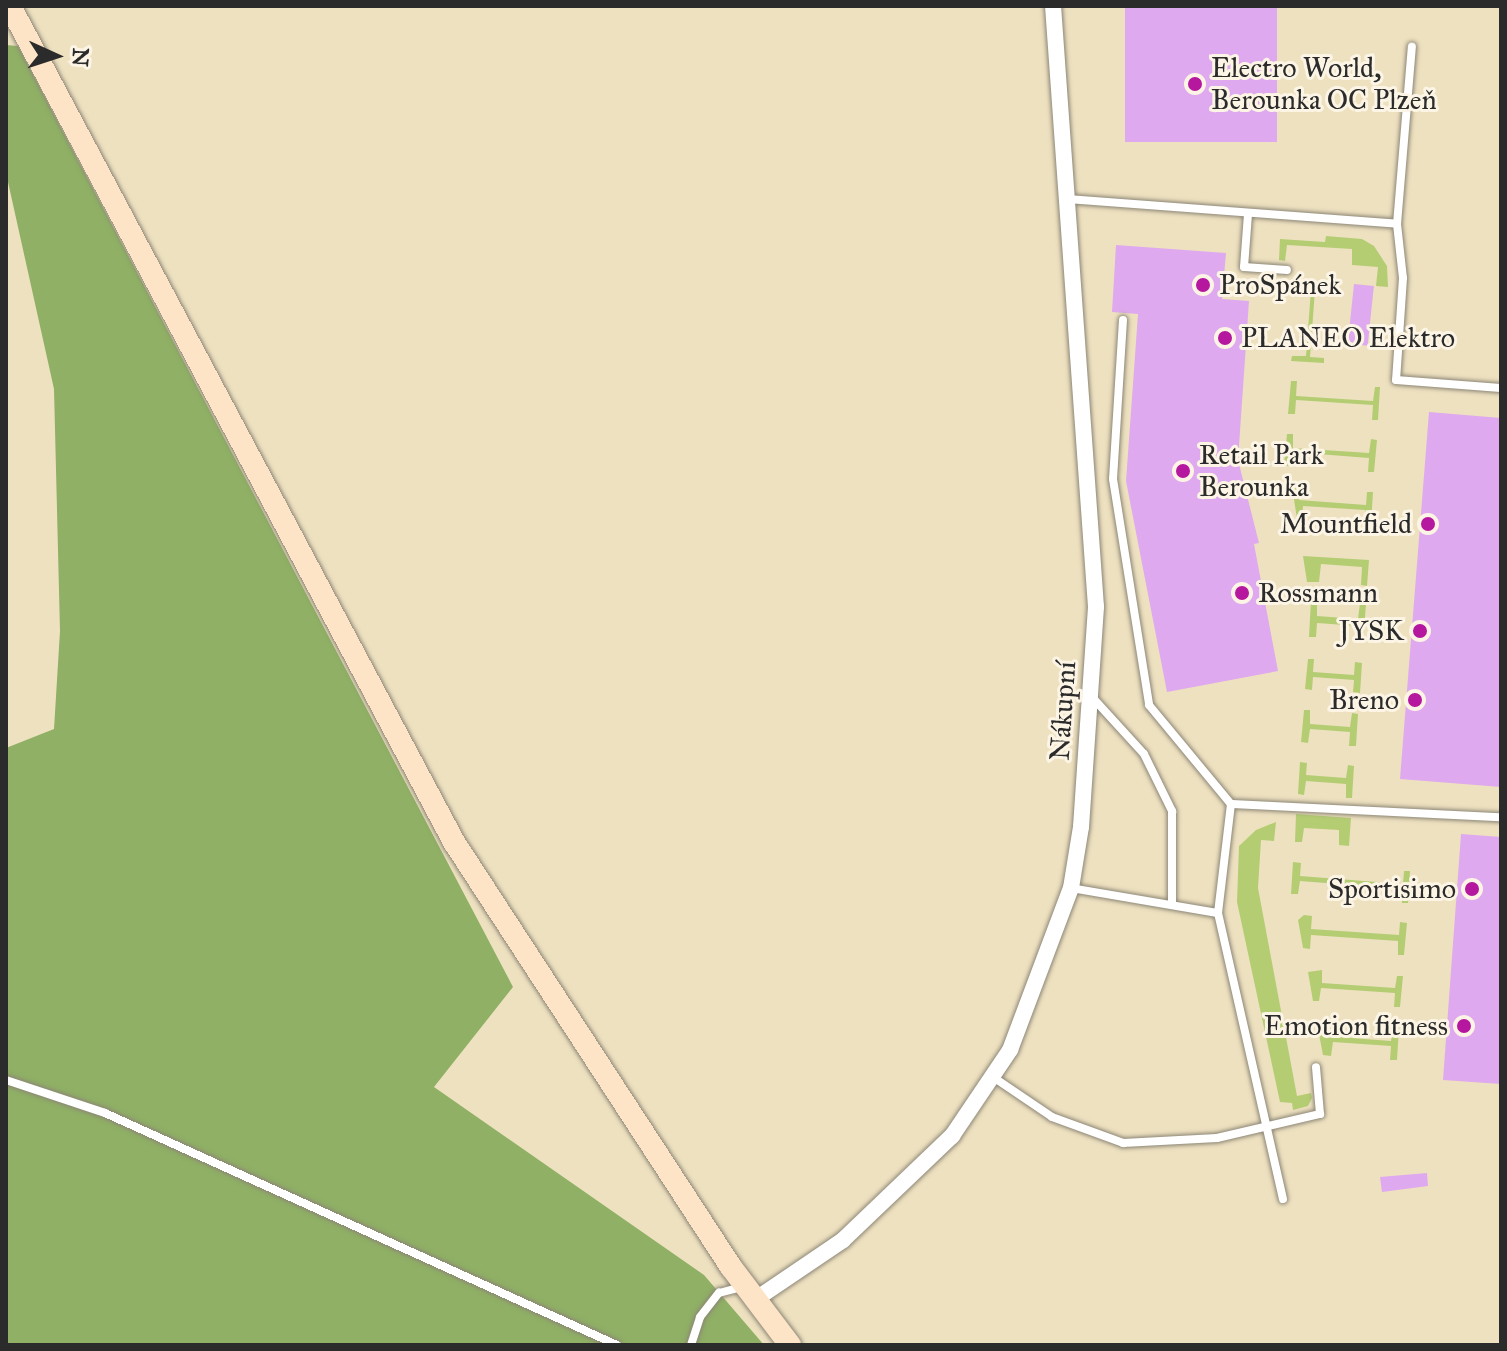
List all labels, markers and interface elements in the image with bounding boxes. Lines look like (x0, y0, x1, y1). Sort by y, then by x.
north arrow (16, 16, 96, 96)
text: N (66, 47, 94, 67)
place label: Electro World, Berounka OC Plzeň (1211, 51, 1437, 117)
marker: Electro World, Berounka OC Plzeň (1186, 75, 1204, 93)
place label: ProSpánek (1219, 268, 1341, 302)
marker: ProSpánek (1194, 276, 1212, 294)
place label: PLANEO Elektro (1241, 321, 1455, 355)
marker: PLANEO Elektro (1216, 329, 1234, 347)
place label: Retail Park Berounka (1199, 438, 1324, 504)
marker: Retail Park Berounka (1174, 462, 1192, 480)
place label: Mountfield (1280, 507, 1412, 541)
marker: Mountfield (1419, 515, 1437, 533)
place label: Rossmann (1258, 576, 1378, 610)
marker: Rossmann (1233, 584, 1251, 602)
place label: JYSK (1339, 614, 1404, 648)
marker: JYSK (1411, 622, 1429, 640)
street label: Nákupní (1043, 660, 1083, 762)
place label: Breno (1329, 683, 1399, 717)
marker: Breno (1406, 691, 1424, 709)
place label: Sportisimo (1328, 872, 1456, 906)
marker: Sportisimo (1463, 880, 1481, 898)
place label: Emotion fitness (1264, 1009, 1448, 1043)
marker: Emotion fitness (1455, 1017, 1473, 1035)

